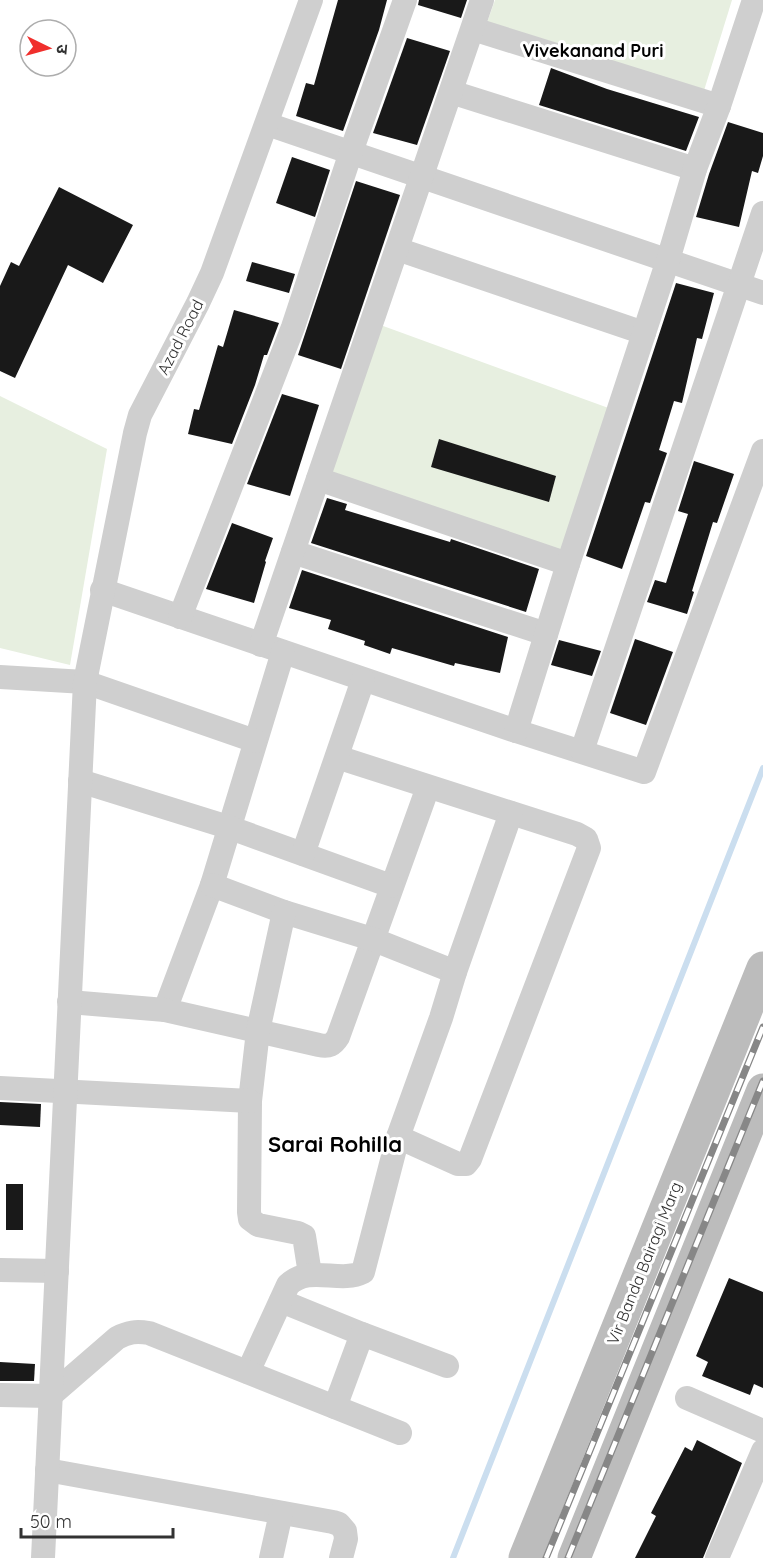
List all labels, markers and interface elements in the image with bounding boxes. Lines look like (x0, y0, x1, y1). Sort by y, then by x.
north arrow (18, 18, 78, 78)
district label: Vivekanand Puri (522, 39, 664, 62)
text: उ (53, 44, 73, 55)
street label: Azad Road (153, 296, 207, 378)
district label: Sarai Rohilla (268, 1130, 402, 1158)
street label: Vir Banda Bairagi Marg (602, 1179, 686, 1347)
scale bar (21, 1501, 172, 1539)
text: 50 m (30, 1510, 72, 1533)

